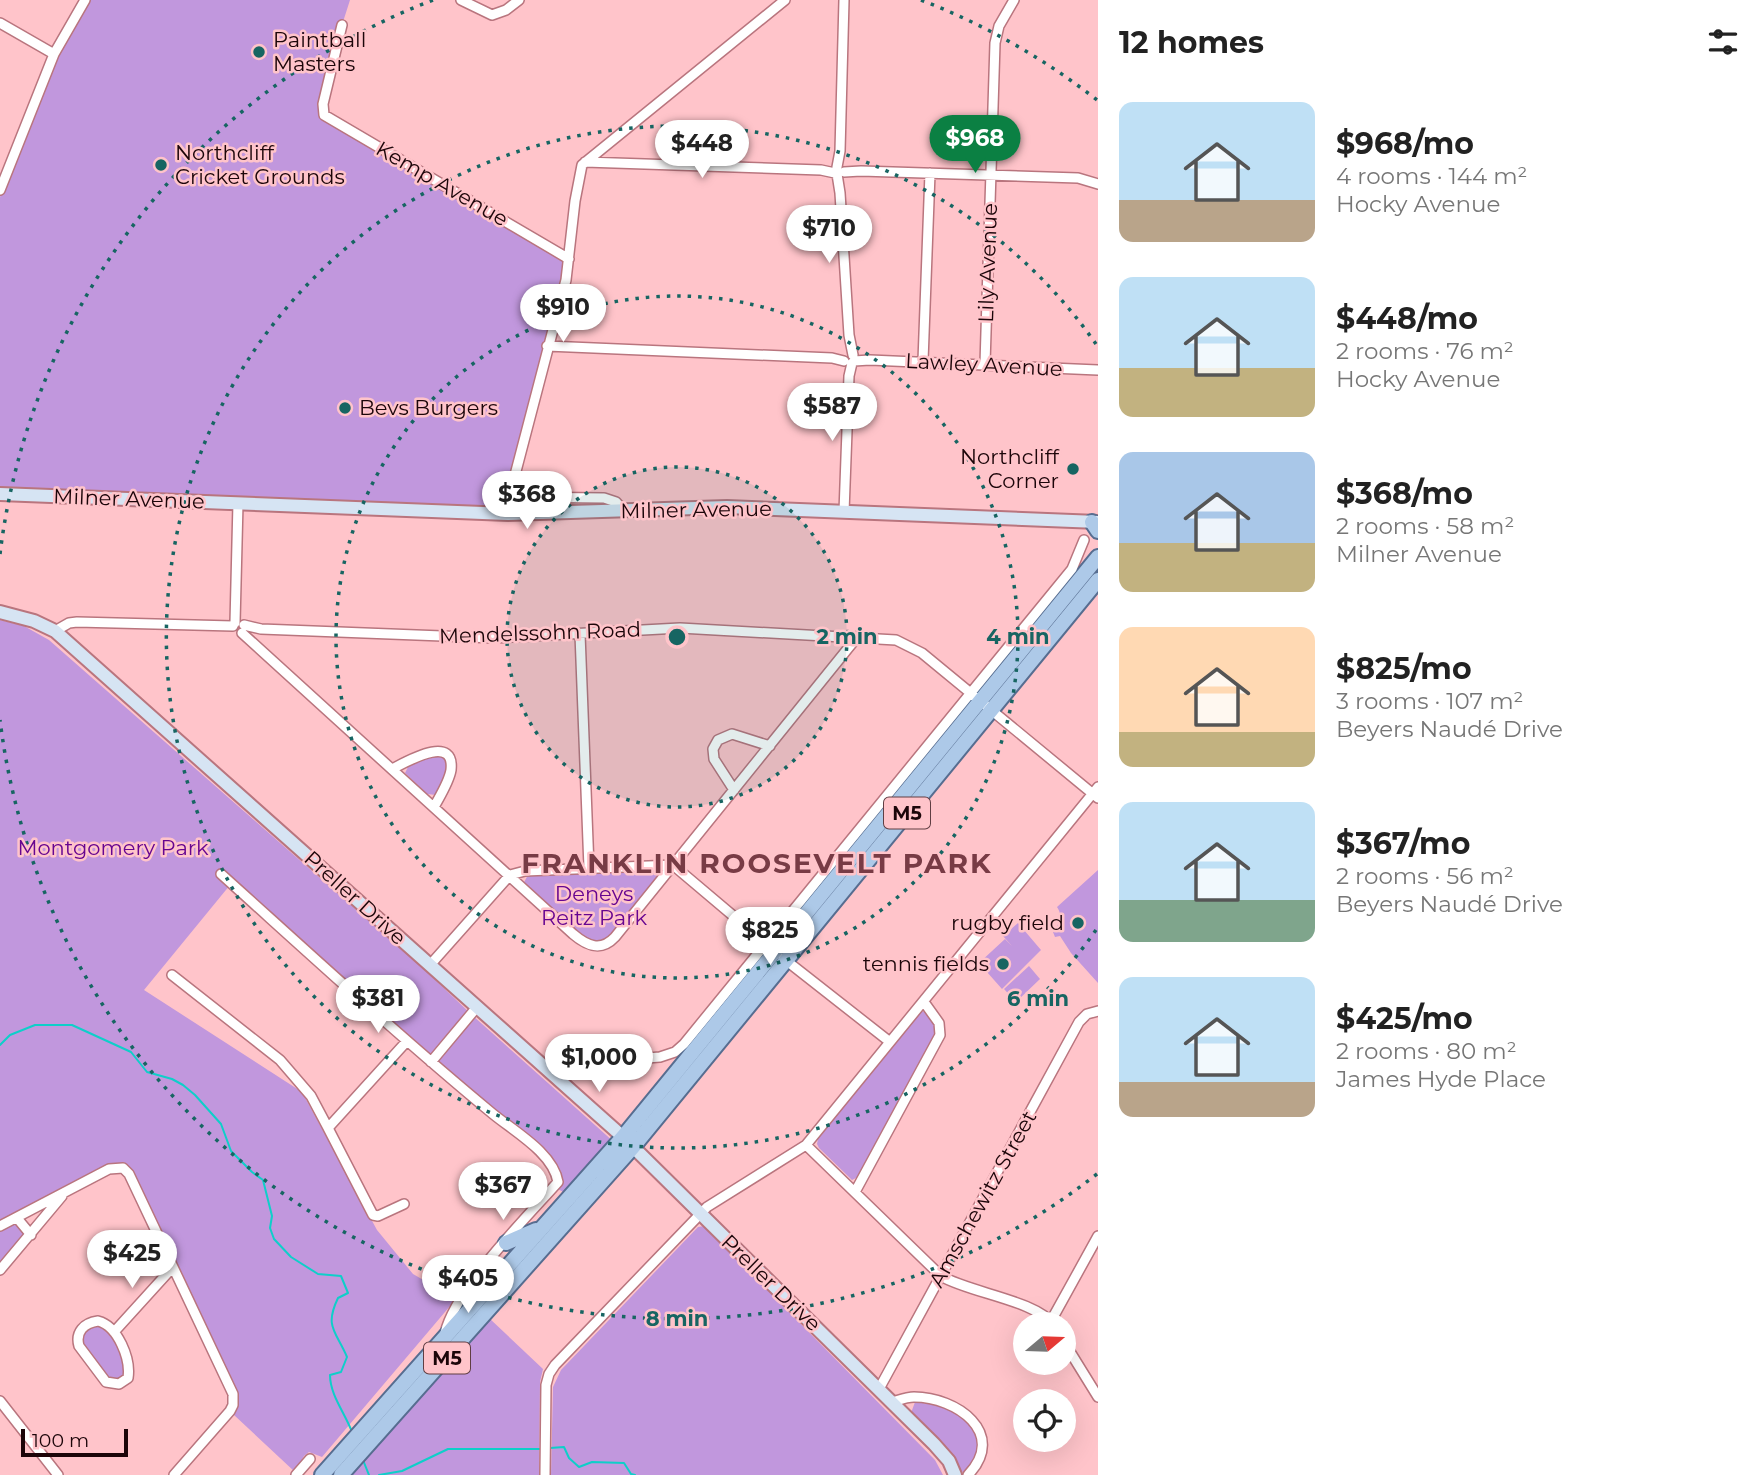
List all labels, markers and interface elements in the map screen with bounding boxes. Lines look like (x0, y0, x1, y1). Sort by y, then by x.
icon: filters (1704, 23, 1742, 61)
text: 12 homes (1119, 24, 1264, 61)
place label: Paintball Masters (273, 27, 366, 76)
marker: Paintball Masters (251, 44, 267, 60)
pin: $968 (934, 116, 1016, 175)
pin: $448 (661, 120, 743, 180)
text: $968 (946, 124, 1004, 152)
text: $968/mo (1336, 125, 1474, 162)
text: $448 (671, 129, 733, 157)
icon: home (1175, 130, 1259, 214)
street label: Kemp Avenue (372, 136, 513, 231)
place label: Northcliff Cricket Grounds (175, 140, 345, 189)
marker: Northcliff Cricket Grounds (153, 157, 169, 173)
text: 4 rooms · 144 m² (1336, 162, 1528, 190)
text: Hocky Avenue (1336, 190, 1500, 218)
street label: Lily Avenue (973, 203, 1002, 323)
pin: $710 (788, 205, 870, 265)
text: $710 (802, 214, 856, 242)
pin: $910 (522, 284, 604, 344)
text: $910 (536, 293, 590, 321)
text: $448/mo (1336, 300, 1478, 337)
icon: home (1175, 305, 1259, 389)
text: 2 rooms · 76 m² (1336, 337, 1514, 365)
street label: Lawley Avenue (905, 348, 1063, 381)
text: Hocky Avenue (1336, 365, 1500, 393)
pin: $587 (791, 384, 873, 443)
text: $587 (803, 392, 861, 420)
place label: Bevs Burgers (359, 395, 498, 420)
marker: Bevs Burgers (337, 400, 353, 416)
place label: Northcliff Corner (960, 444, 1060, 493)
marker: Northcliff Corner (1065, 461, 1081, 477)
pin: $368 (486, 472, 568, 531)
text: $368/mo (1336, 475, 1473, 512)
text: $368 (498, 480, 556, 508)
icon: home (1175, 480, 1259, 564)
street label: Milner Avenue (53, 483, 205, 514)
street label: Milner Avenue (620, 496, 772, 523)
text: 2 rooms · 58 m² (1336, 512, 1514, 540)
text: Milner Avenue (1336, 540, 1502, 568)
street label: Mendelssohn Road (439, 616, 641, 649)
text: 2 min (816, 624, 878, 649)
text: 4 min (986, 624, 1050, 649)
centre of rings (665, 625, 689, 649)
text: $825/mo (1336, 650, 1472, 687)
icon: home (1175, 655, 1259, 739)
text: 3 rooms · 107 m² (1336, 687, 1523, 715)
text: Beyers Naudé Drive (1336, 715, 1563, 743)
road number: M5 (884, 798, 930, 828)
text: $367/mo (1336, 825, 1470, 862)
icon: home (1175, 830, 1259, 914)
park label: Montgomery Park (17, 835, 209, 860)
street label: Preller Drive (299, 845, 411, 950)
district label: FRANKLIN ROOSEVELT PARK (521, 846, 993, 880)
text: 2 rooms · 56 m² (1336, 862, 1514, 890)
park label: Deneys Reitz Park (541, 881, 647, 930)
text: Beyers Naudé Drive (1336, 890, 1563, 918)
pin: $825 (729, 908, 811, 967)
place label: rugby field (951, 910, 1064, 935)
marker: rugby field (1070, 915, 1086, 931)
text: $825 (741, 916, 799, 944)
place label: tennis fields (863, 951, 989, 976)
marker: tennis fields (995, 956, 1011, 972)
pin: $381 (337, 976, 419, 1035)
text: $381 (352, 984, 404, 1012)
text: 6 min (1007, 986, 1069, 1011)
text: $425/mo (1336, 1000, 1473, 1037)
icon: home (1175, 1005, 1259, 1089)
pin: $1,000 (542, 1034, 656, 1094)
text: 2 rooms · 80 m² (1336, 1037, 1517, 1065)
text: $1,000 (561, 1043, 637, 1071)
text: James Hyde Place (1336, 1065, 1546, 1093)
street label: Amschewitz Street (924, 1106, 1042, 1291)
pin: $367 (462, 1162, 544, 1222)
text: $367 (474, 1171, 532, 1199)
street label: Preller Drive (716, 1229, 826, 1336)
pin: $425 (91, 1230, 173, 1290)
text: $425 (103, 1239, 161, 1267)
pin: $405 (427, 1256, 509, 1315)
text: $405 (438, 1264, 498, 1292)
text: 8 min (646, 1306, 708, 1331)
north arrow (1013, 1312, 1076, 1376)
map controls (1013, 1312, 1076, 1452)
road number: M5 (424, 1342, 470, 1374)
button: locate (1013, 1389, 1076, 1452)
scale bar (21, 1426, 128, 1458)
text: 100 m (32, 1429, 89, 1452)

